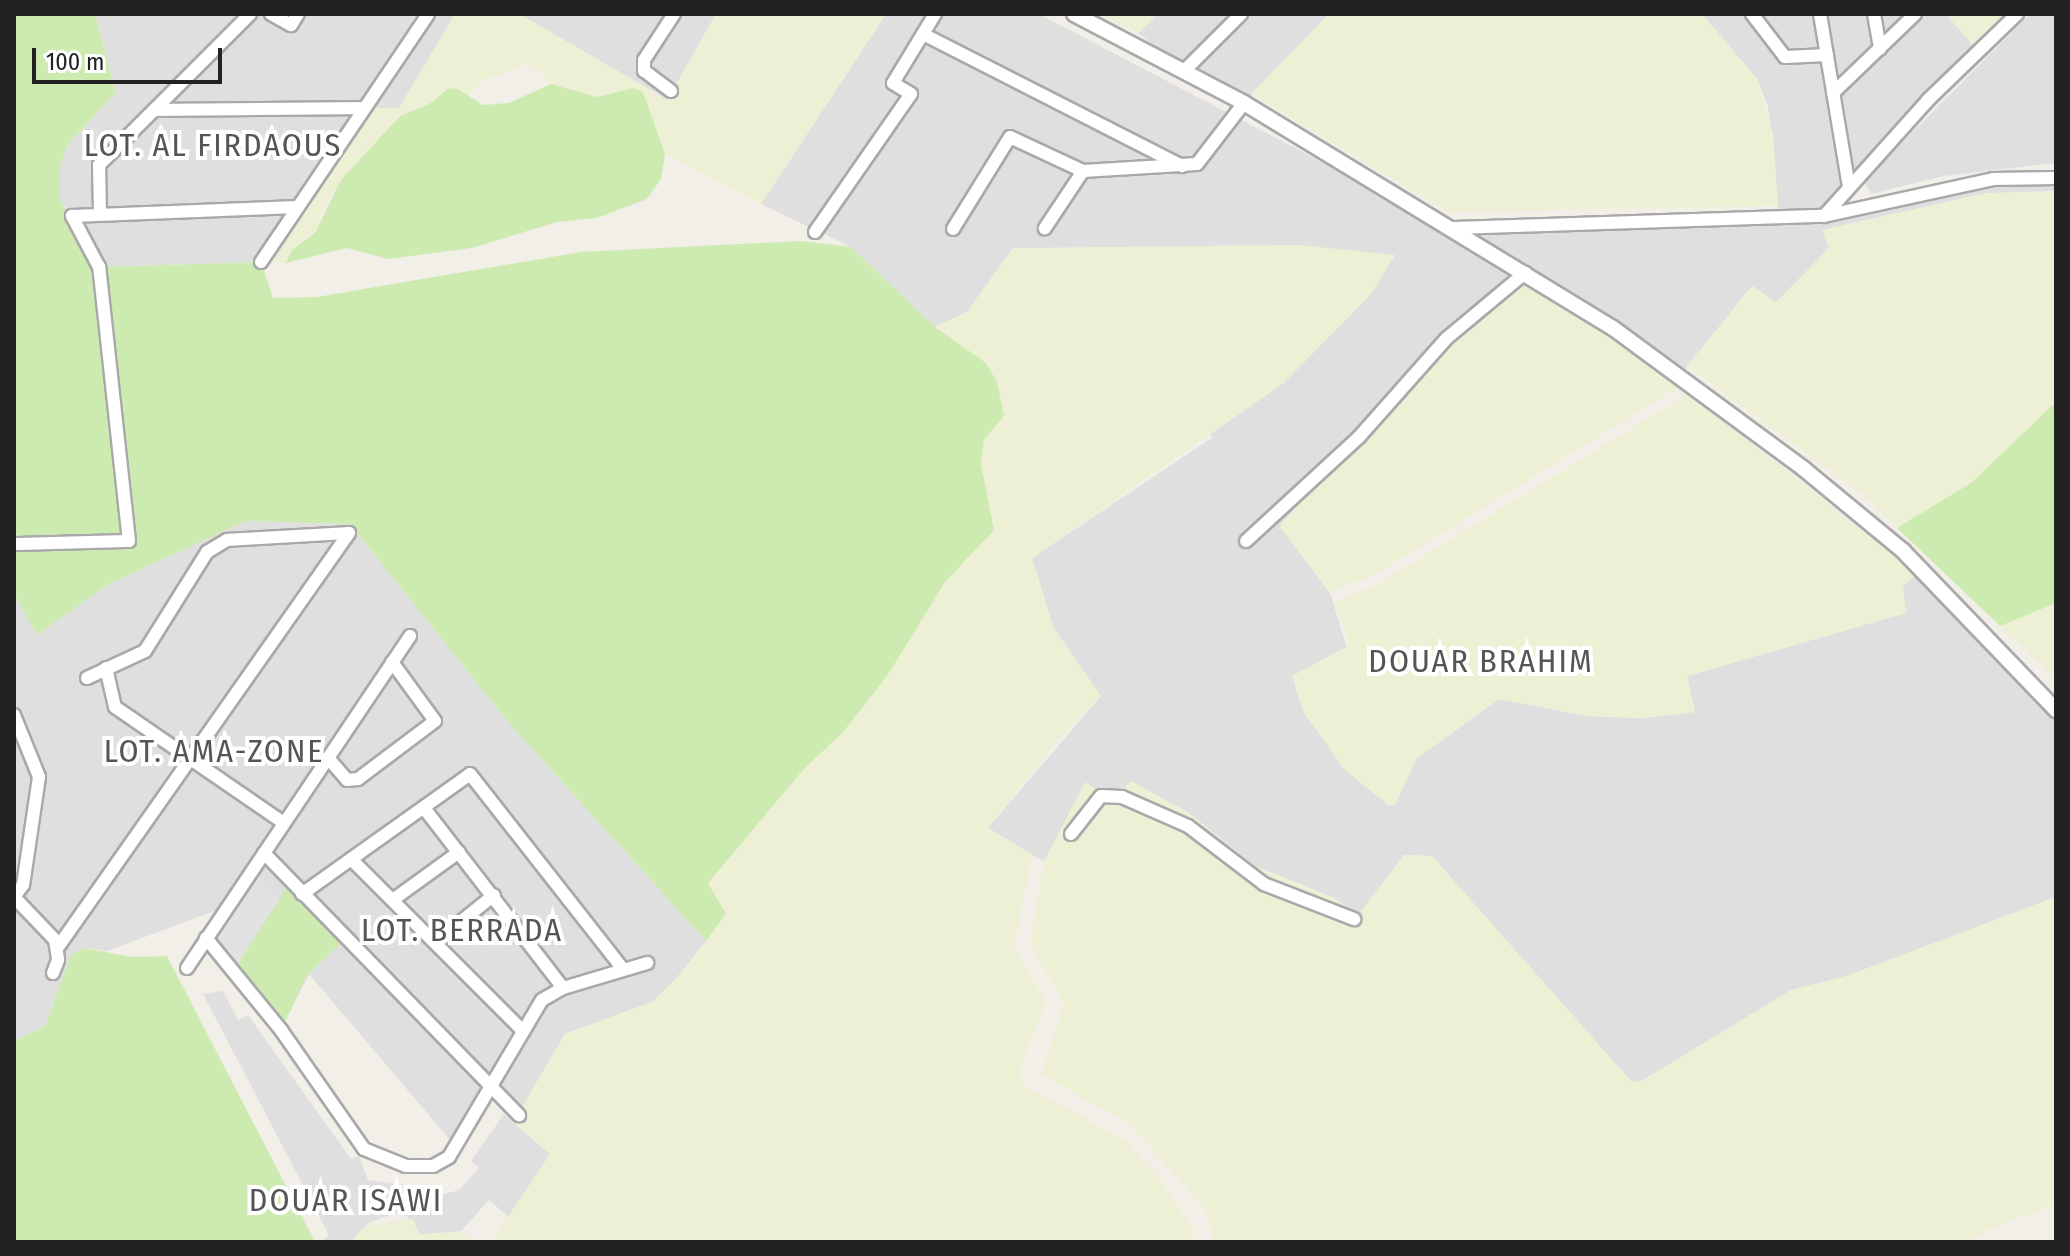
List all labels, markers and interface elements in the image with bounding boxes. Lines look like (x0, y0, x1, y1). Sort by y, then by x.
scale bar (36, 32, 226, 82)
text: 100 m (46, 48, 104, 76)
district label: LOT. AL FIRDAOUS (84, 126, 342, 164)
district label: DOUAR BRAHIM (1368, 642, 1594, 680)
district label: LOT. AMA-ZONE (104, 732, 324, 770)
district label: LOT. BERRADA (361, 911, 563, 949)
district label: DOUAR ISAWI (249, 1181, 443, 1219)

